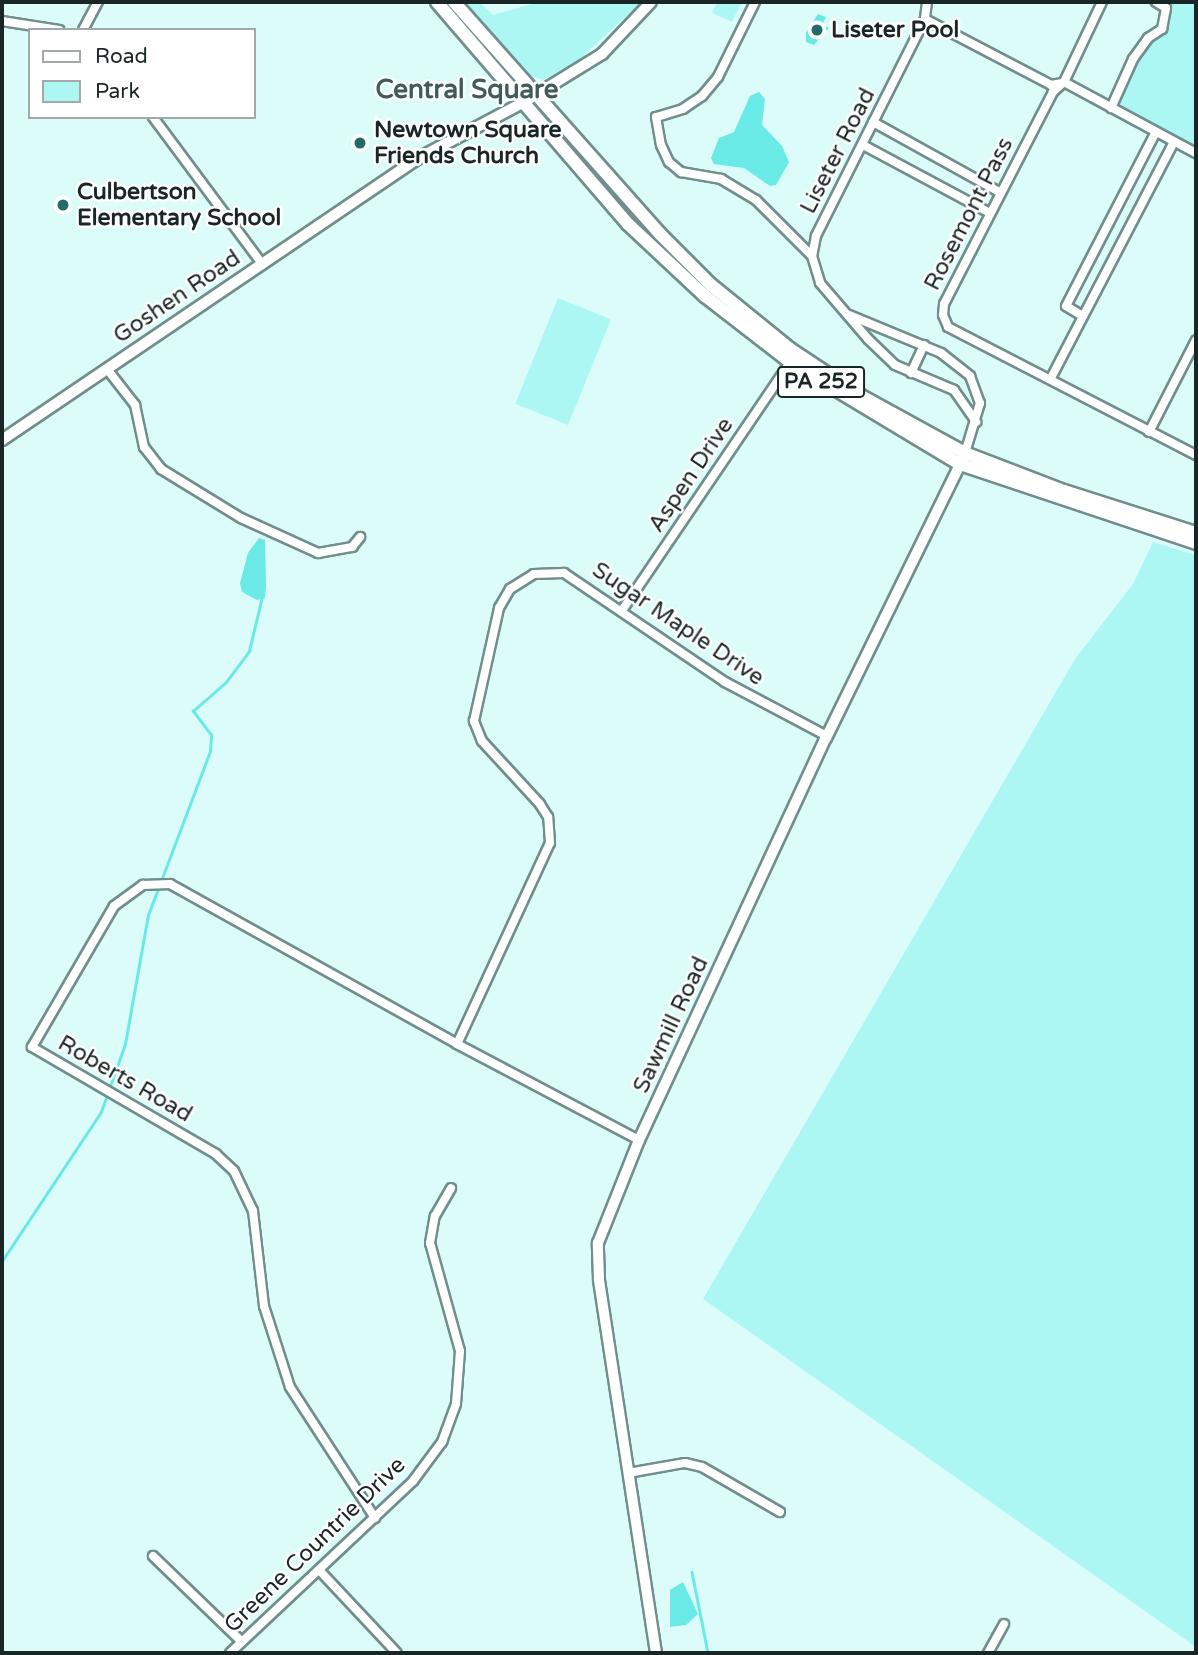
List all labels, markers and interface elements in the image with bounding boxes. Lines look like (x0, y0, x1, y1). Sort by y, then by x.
place label: Liseter Pool (831, 16, 959, 44)
marker: Liseter Pool (809, 22, 825, 38)
legend (28, 28, 256, 119)
text: Road (95, 44, 148, 69)
district label: Central Square (376, 74, 558, 106)
text: Park (95, 79, 140, 104)
street label: Liseter Road (795, 84, 881, 218)
place label: Newtown Square Friends Church (374, 116, 561, 170)
street label: Rosemont Pass (919, 133, 1019, 295)
marker: Newtown Square Friends Church (352, 135, 368, 151)
place label: Culbertson Elementary School (77, 178, 281, 232)
marker: Culbertson Elementary School (55, 197, 71, 213)
street label: Goshen Road (108, 244, 246, 350)
road number: PA 252 (776, 364, 866, 400)
street label: Aspen Drive (643, 412, 739, 538)
street label: Sugar Maple Drive (587, 556, 769, 692)
street label: Sawmill Road (627, 952, 715, 1098)
street label: Roberts Road (53, 1029, 197, 1129)
street label: Greene Countrie Drive (219, 1451, 411, 1639)

